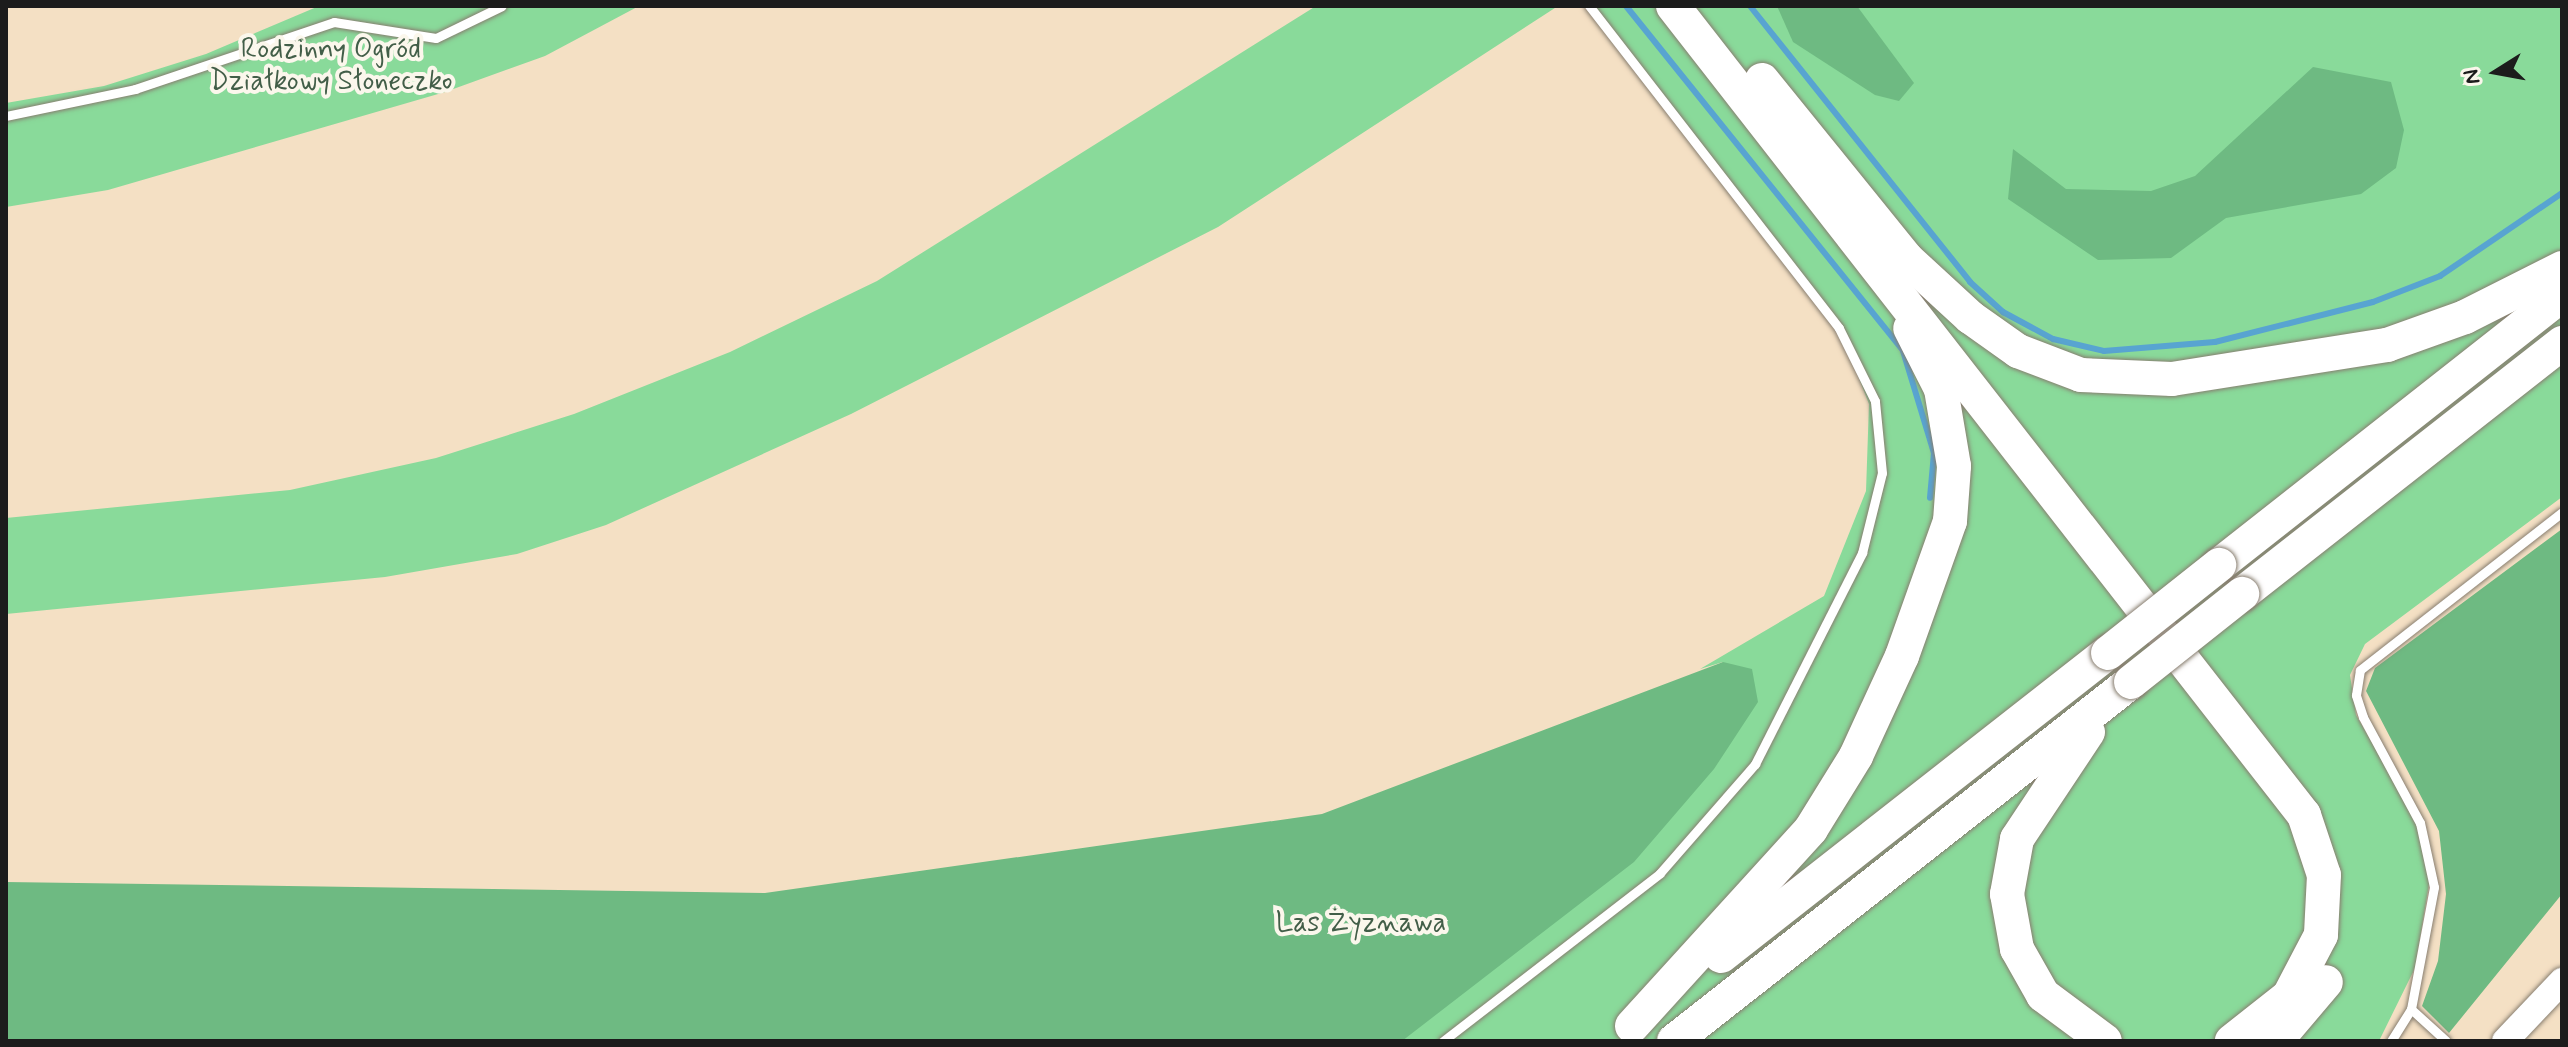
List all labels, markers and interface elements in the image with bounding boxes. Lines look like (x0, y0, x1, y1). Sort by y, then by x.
north arrow (2456, 32, 2536, 112)
park label: Rodzinny Ogród Działkowy Słoneczko (209, 33, 453, 99)
text: N (2457, 67, 2488, 86)
park label: Las Żyznawa (1276, 907, 1446, 941)

